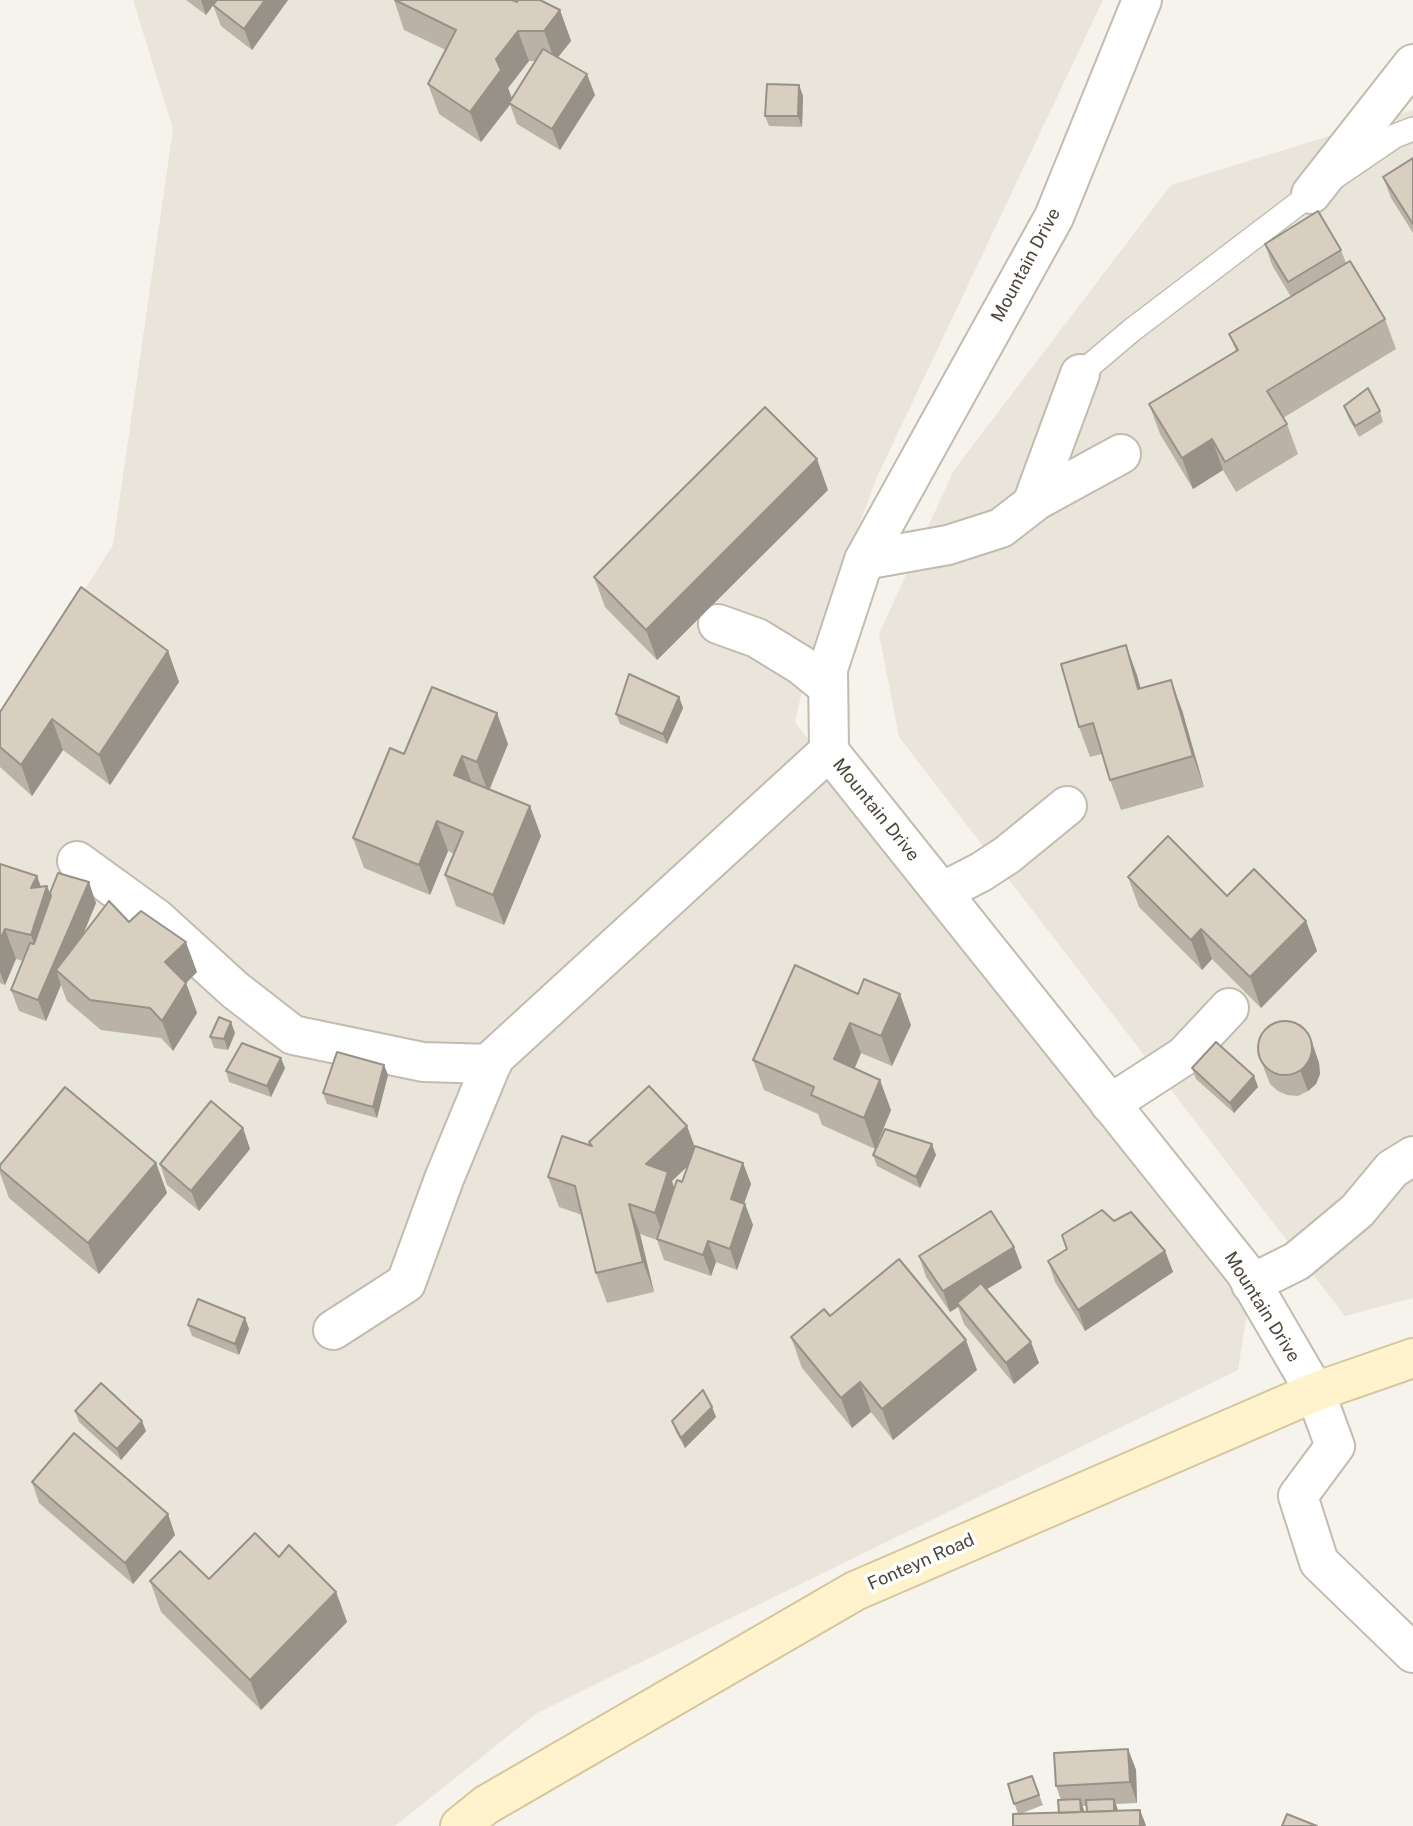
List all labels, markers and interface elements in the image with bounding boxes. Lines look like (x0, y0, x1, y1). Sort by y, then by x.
street label: Mountain Drive (987, 204, 1065, 326)
street label: Mountain Drive (828, 754, 924, 866)
street label: Mountain Drive (1220, 1248, 1304, 1366)
street label: Fonteyn Road (864, 1529, 978, 1595)

